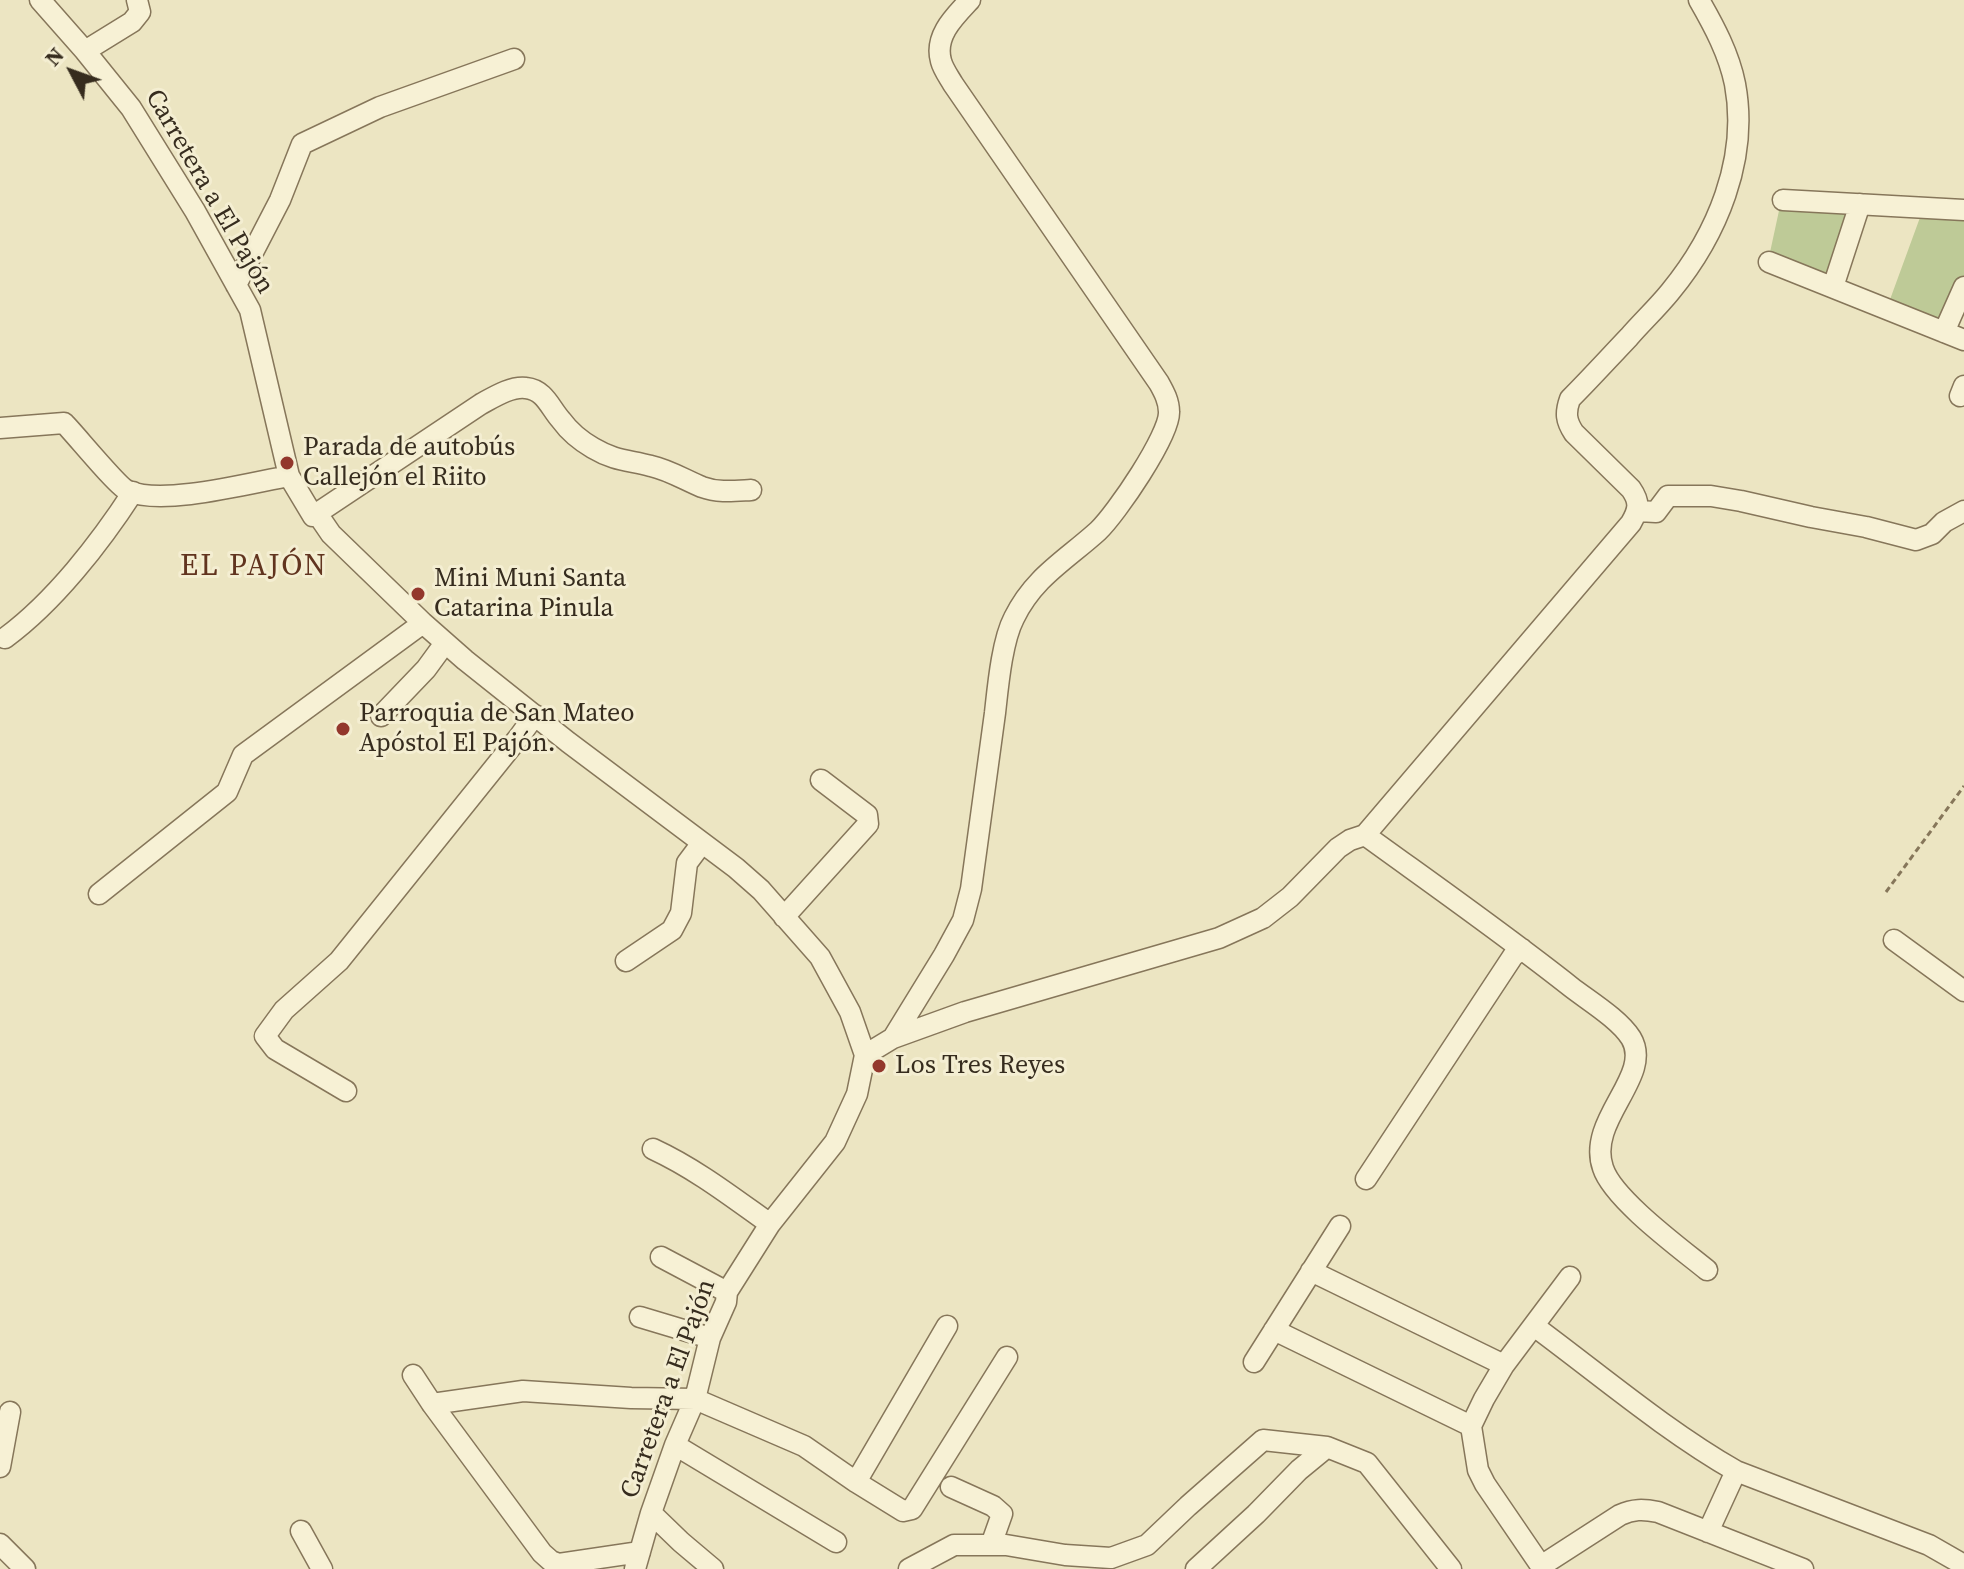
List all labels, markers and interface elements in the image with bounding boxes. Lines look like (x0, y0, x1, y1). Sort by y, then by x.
north arrow (32, 32, 112, 112)
text: N (37, 40, 70, 72)
street label: Carretera a El Pajón (138, 84, 280, 300)
place label: Parada de autobús Callejón el Riito (303, 432, 515, 494)
marker: Parada de autobús Callejón el Riito (278, 454, 296, 472)
district label: EL PAJÓN (180, 549, 328, 585)
place label: Mini Muni Santa Catarina Pinula (434, 563, 626, 624)
marker: Mini Muni Santa Catarina Pinula (409, 585, 427, 603)
place label: Parroquia de San Mateo Apóstol El Pajón. (359, 698, 635, 760)
marker: Parroquia de San Mateo Apóstol El Pajón. (334, 720, 352, 738)
place label: Los Tres Reyes (895, 1050, 1065, 1082)
marker: Los Tres Reyes (870, 1057, 888, 1075)
street label: Carretera a El Pajón (615, 1275, 723, 1503)

